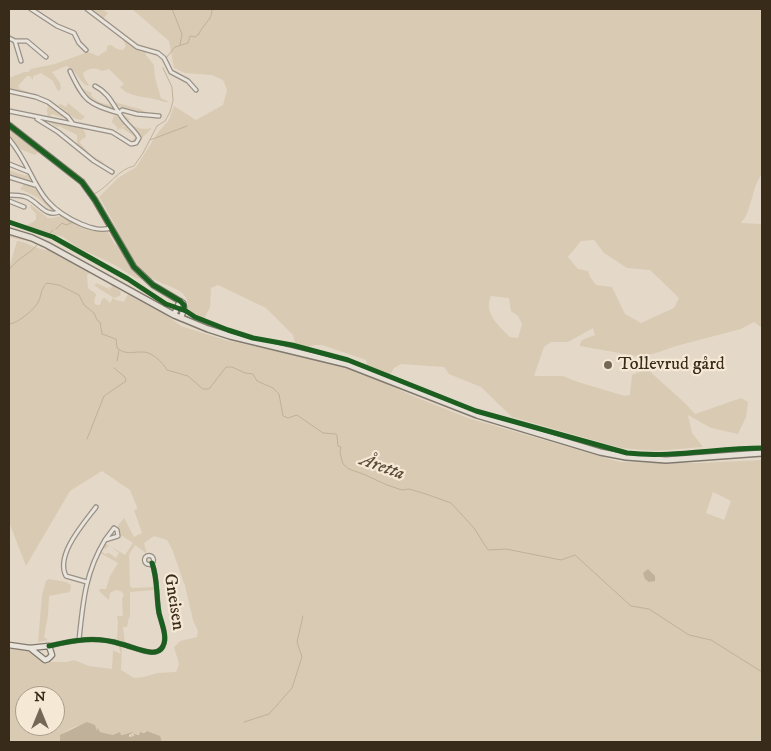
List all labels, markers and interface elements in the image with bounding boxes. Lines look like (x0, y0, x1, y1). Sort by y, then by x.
place label: Tollevrud gård (618, 354, 725, 376)
marker: Tollevrud gård (602, 359, 614, 371)
water label: Åretta (357, 449, 407, 487)
street label: Gneisen (158, 572, 188, 632)
north arrow (15, 686, 65, 736)
text: N (34, 688, 46, 706)

